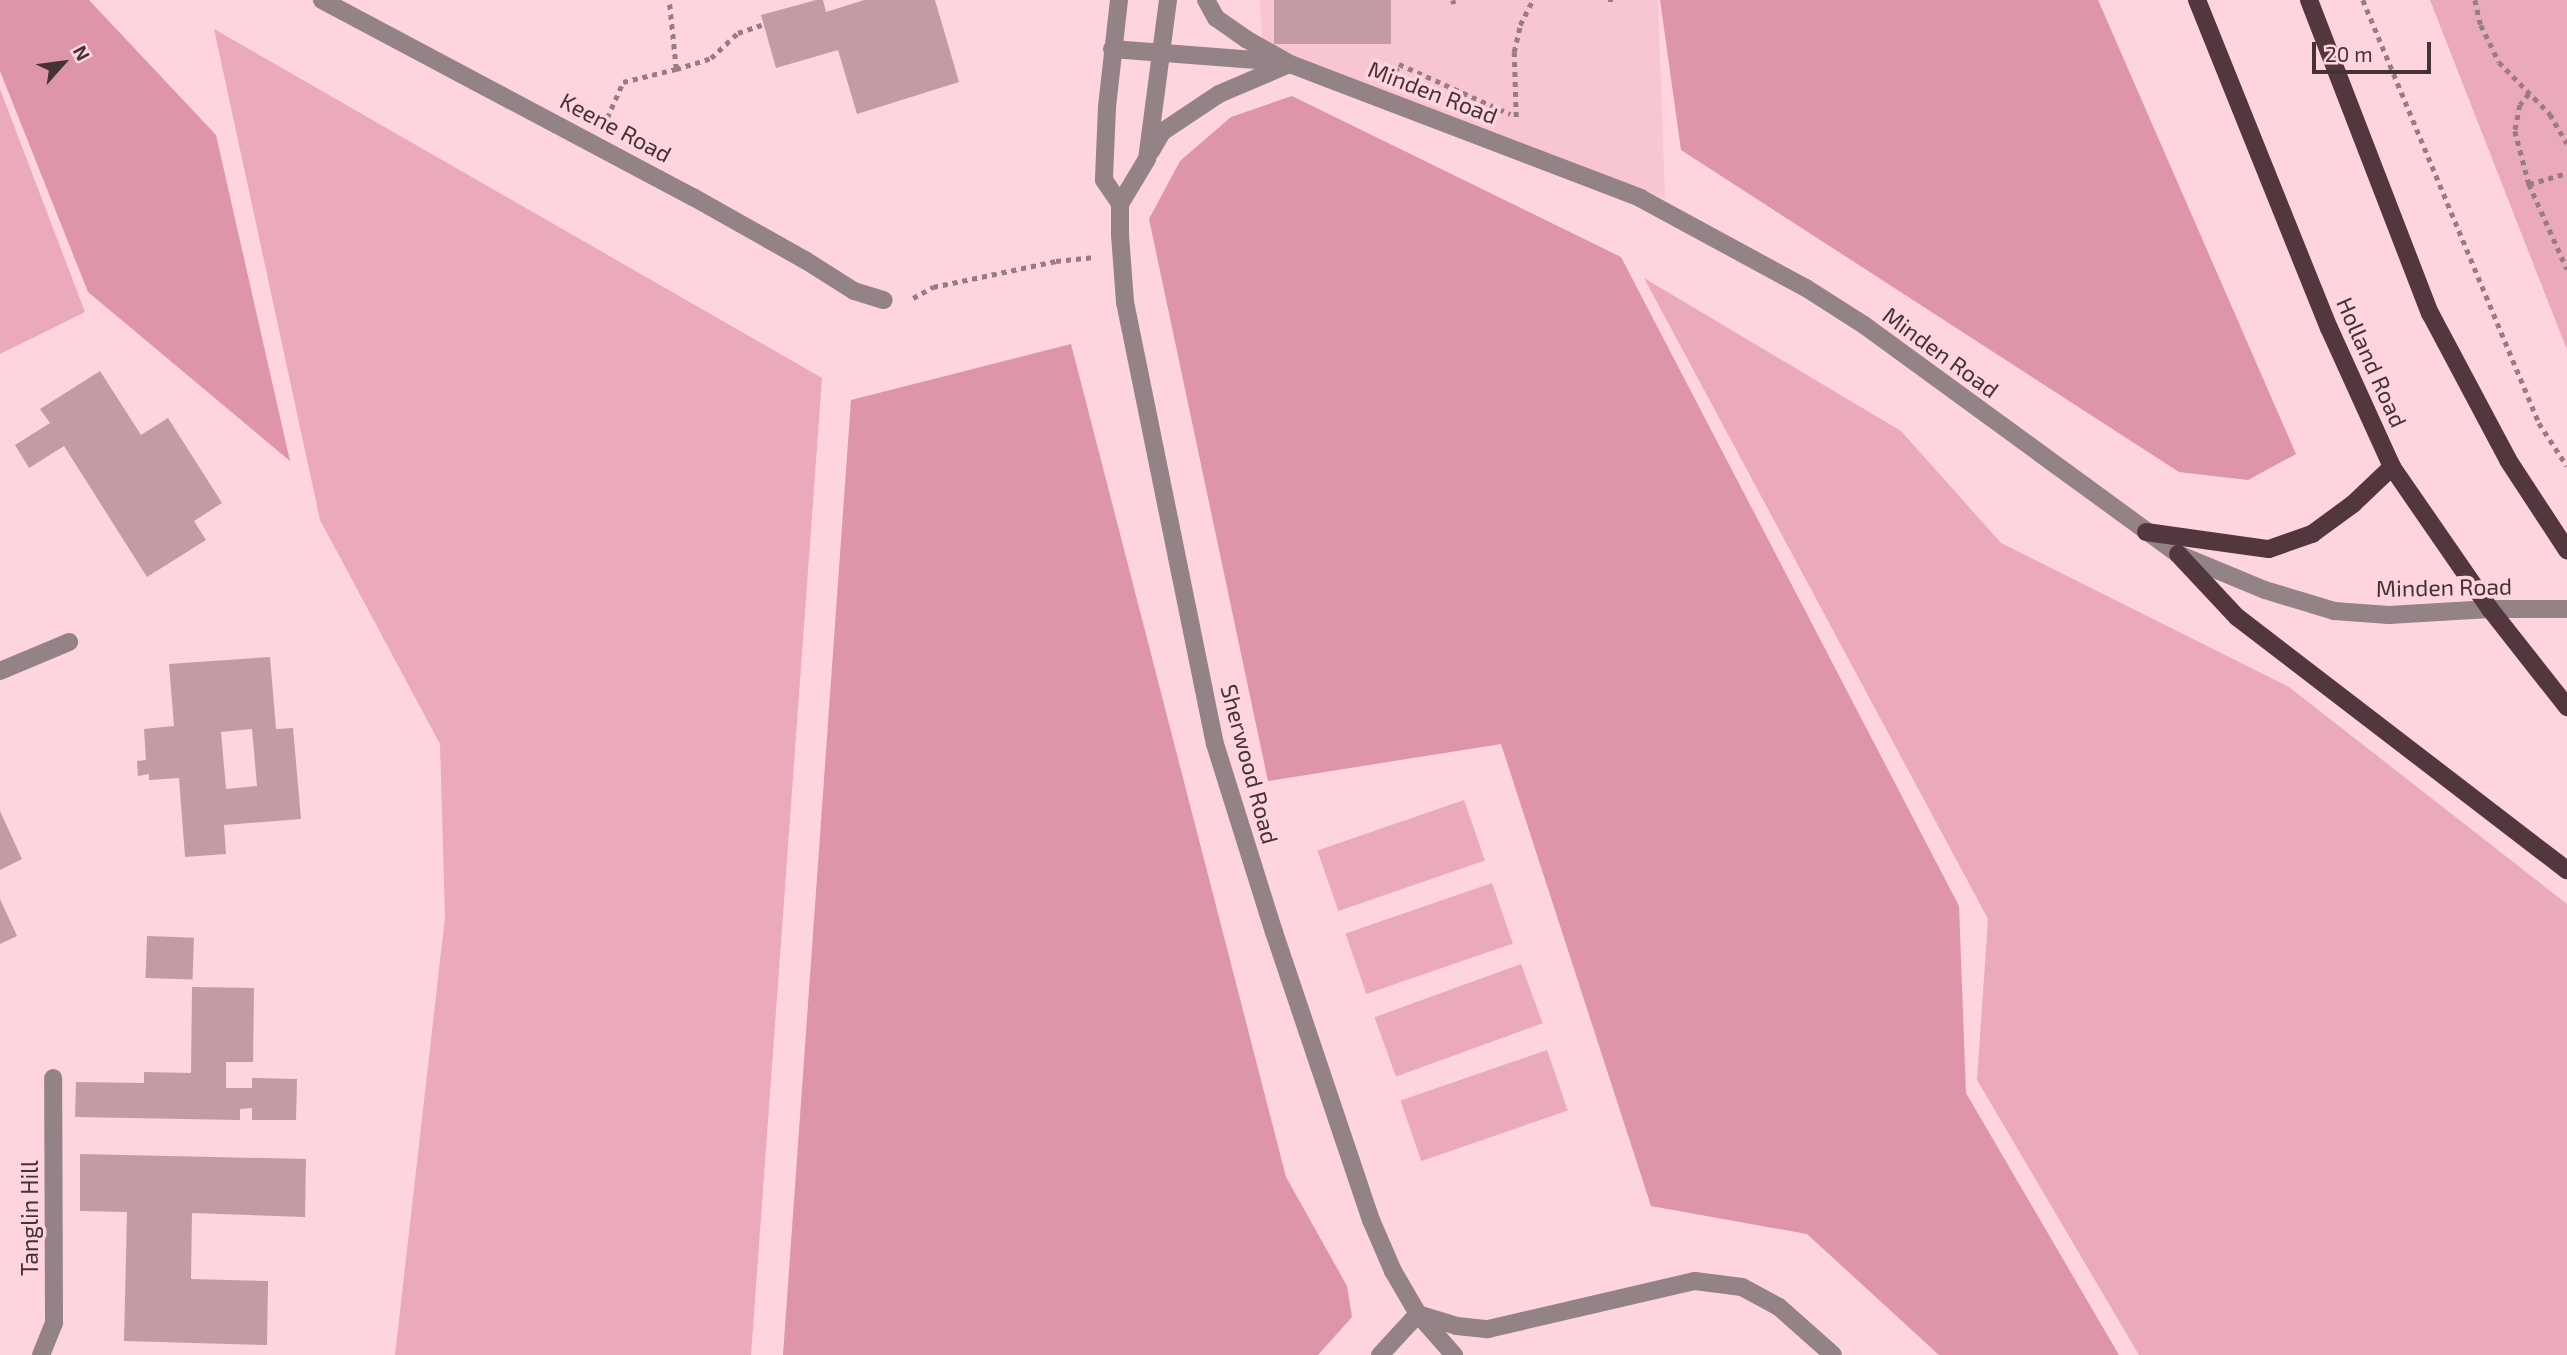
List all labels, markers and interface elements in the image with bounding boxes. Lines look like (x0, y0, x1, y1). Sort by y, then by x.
north arrow (28, 28, 98, 98)
scale bar (2315, 28, 2434, 72)
text: N (69, 41, 95, 64)
text: 20 m (2325, 41, 2373, 66)
street label: Minden Road (1364, 55, 1502, 129)
street label: Keene Road (556, 86, 676, 168)
street label: Holland Road (2331, 293, 2413, 431)
street label: Minden Road (1878, 301, 2004, 403)
street label: Minden Road (2376, 572, 2512, 602)
street label: Sherwood Road (1215, 681, 1285, 847)
street label: Tanglin Hill (15, 1160, 43, 1276)

